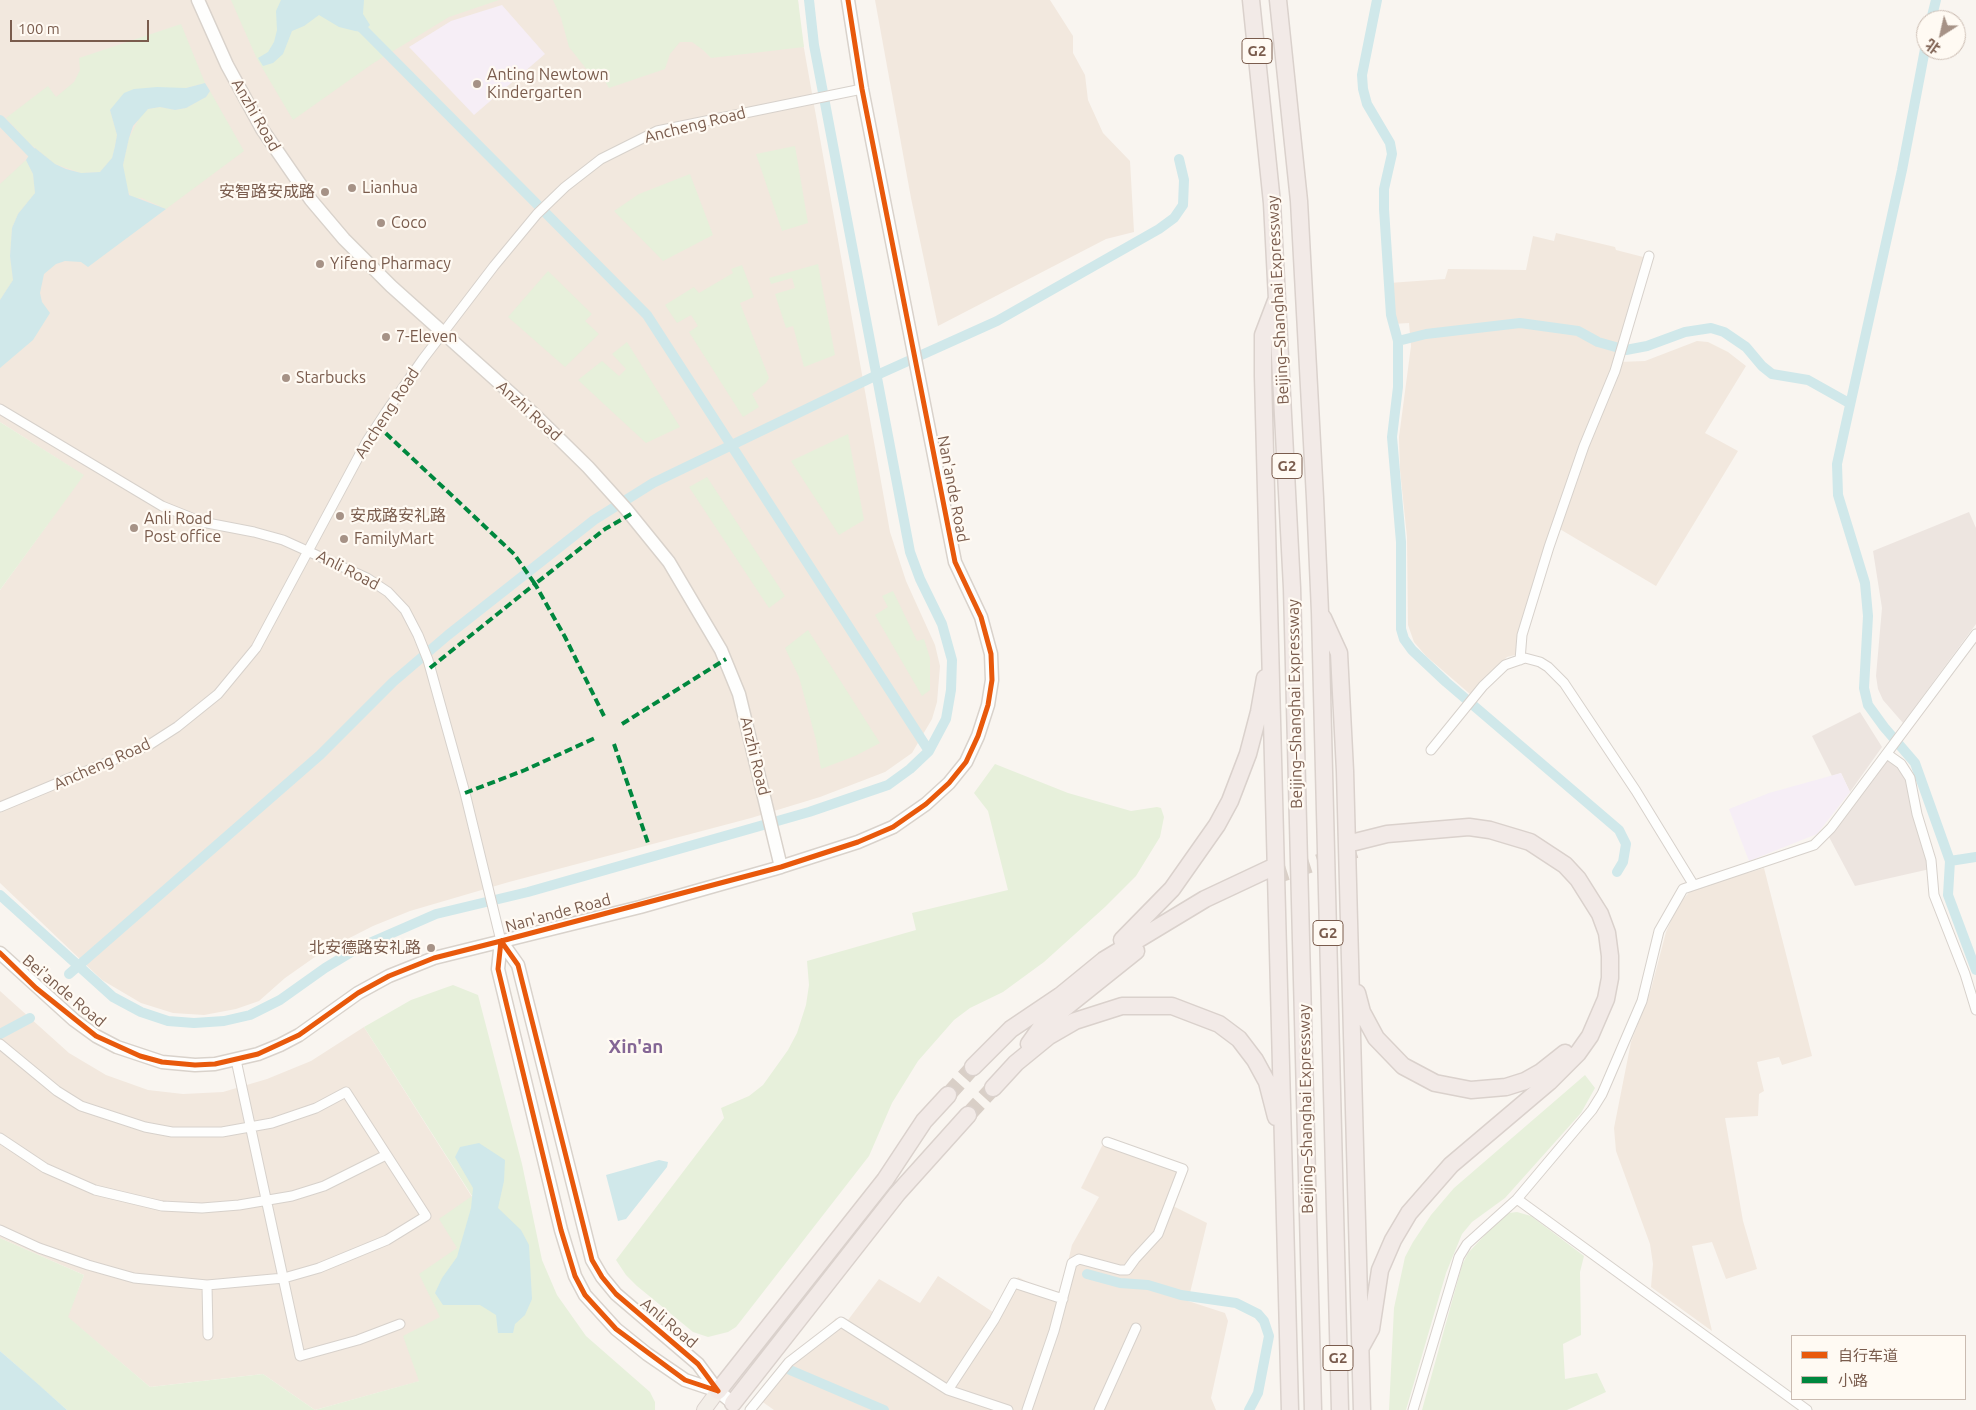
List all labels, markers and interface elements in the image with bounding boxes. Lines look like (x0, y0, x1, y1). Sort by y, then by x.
scale bar (12, 10, 151, 42)
north arrow (1916, 10, 1966, 60)
text: 100 m (18, 20, 60, 37)
text: 北 (1923, 36, 1943, 57)
road number: G2 (1242, 38, 1272, 64)
place label: Anting Newtown Kindergarten (487, 65, 609, 103)
street label: Anzhi Road (228, 75, 284, 155)
marker: Anting Newtown Kindergarten (471, 78, 483, 90)
street label: Ancheng Road (642, 103, 748, 147)
place label: Lianhua (362, 178, 418, 198)
place label: 安智路安成路 (219, 182, 315, 202)
marker: Lianhua (346, 182, 358, 194)
marker: 安智路安成路 (319, 186, 331, 198)
street label: Beijing–Shanghai Expressway (1263, 195, 1293, 405)
place label: Coco (391, 213, 427, 233)
marker: Coco (375, 217, 387, 229)
place label: Yifeng Pharmacy (330, 254, 451, 274)
marker: Yifeng Pharmacy (314, 258, 326, 270)
place label: 7-Eleven (396, 327, 457, 347)
marker: 7-Eleven (380, 331, 392, 343)
street label: Ancheng Road (351, 364, 423, 462)
place label: Starbucks (296, 368, 366, 388)
marker: Starbucks (280, 372, 292, 384)
street label: Anzhi Road (493, 377, 565, 445)
street label: Nan'ande Road (933, 434, 973, 544)
road number: G2 (1272, 454, 1302, 478)
place label: 安成路安礼路 (350, 506, 446, 526)
place label: Anli Road Post office (144, 509, 221, 547)
marker: 安成路安礼路 (334, 510, 346, 522)
marker: Anli Road Post office (128, 522, 140, 534)
place label: FamilyMart (354, 529, 434, 549)
marker: FamilyMart (338, 533, 350, 545)
street label: Anli Road (313, 546, 383, 594)
street label: Beijing–Shanghai Expressway (1284, 599, 1306, 809)
street label: Anzhi Road (736, 715, 774, 797)
street label: Ancheng Road (51, 734, 153, 794)
street label: Nan'ande Road (503, 890, 613, 936)
road number: G2 (1313, 920, 1343, 946)
place label: 北安德路安礼路 (309, 938, 421, 958)
marker: 北安德路安礼路 (425, 942, 437, 954)
street label: Bei'ande Road (18, 951, 110, 1031)
street label: Beijing–Shanghai Expressway (1295, 1004, 1317, 1214)
district label: Xin'an (609, 1036, 663, 1058)
street label: Anli Road (637, 1294, 701, 1352)
legend (1791, 1335, 1966, 1400)
road number: G2 (1323, 1346, 1353, 1370)
text: 自行车道 (1838, 1347, 1898, 1364)
text: 小路 (1838, 1372, 1868, 1389)

